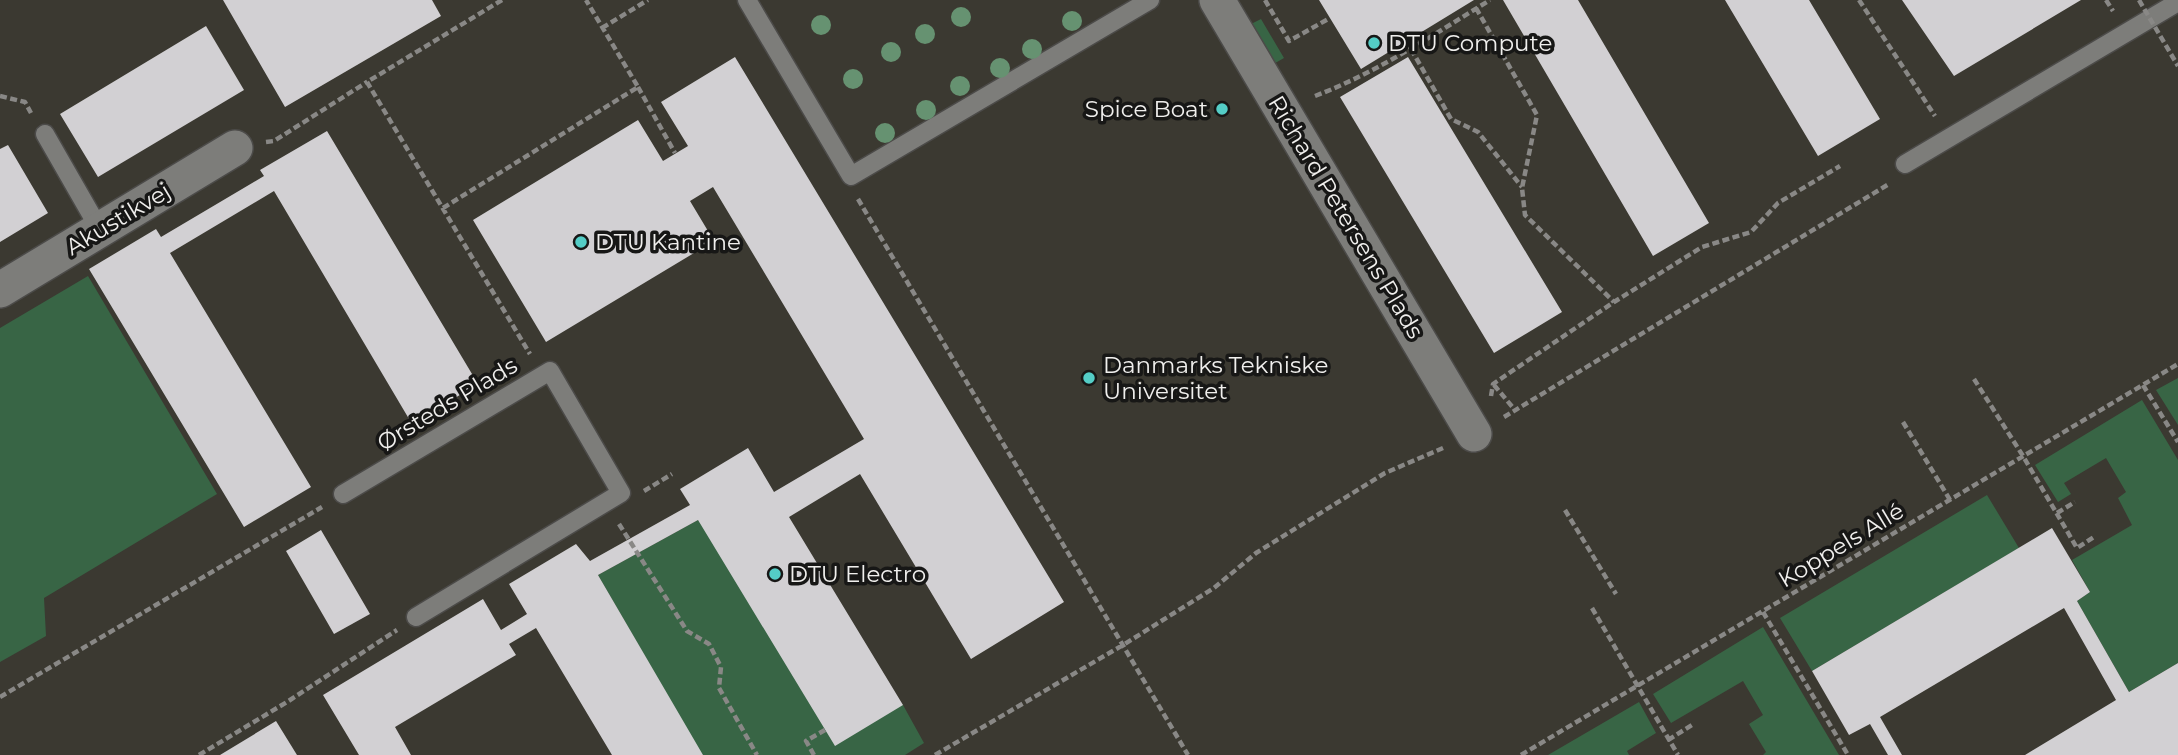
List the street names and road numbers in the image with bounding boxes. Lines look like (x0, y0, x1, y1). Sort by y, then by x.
street label: Richard Petersens Plads (1262, 90, 1430, 344)
street label: Akustikvej (60, 177, 176, 261)
street label: Ørsteds Plads (372, 351, 522, 457)
street label: Koppels Allé (1773, 497, 1909, 593)

